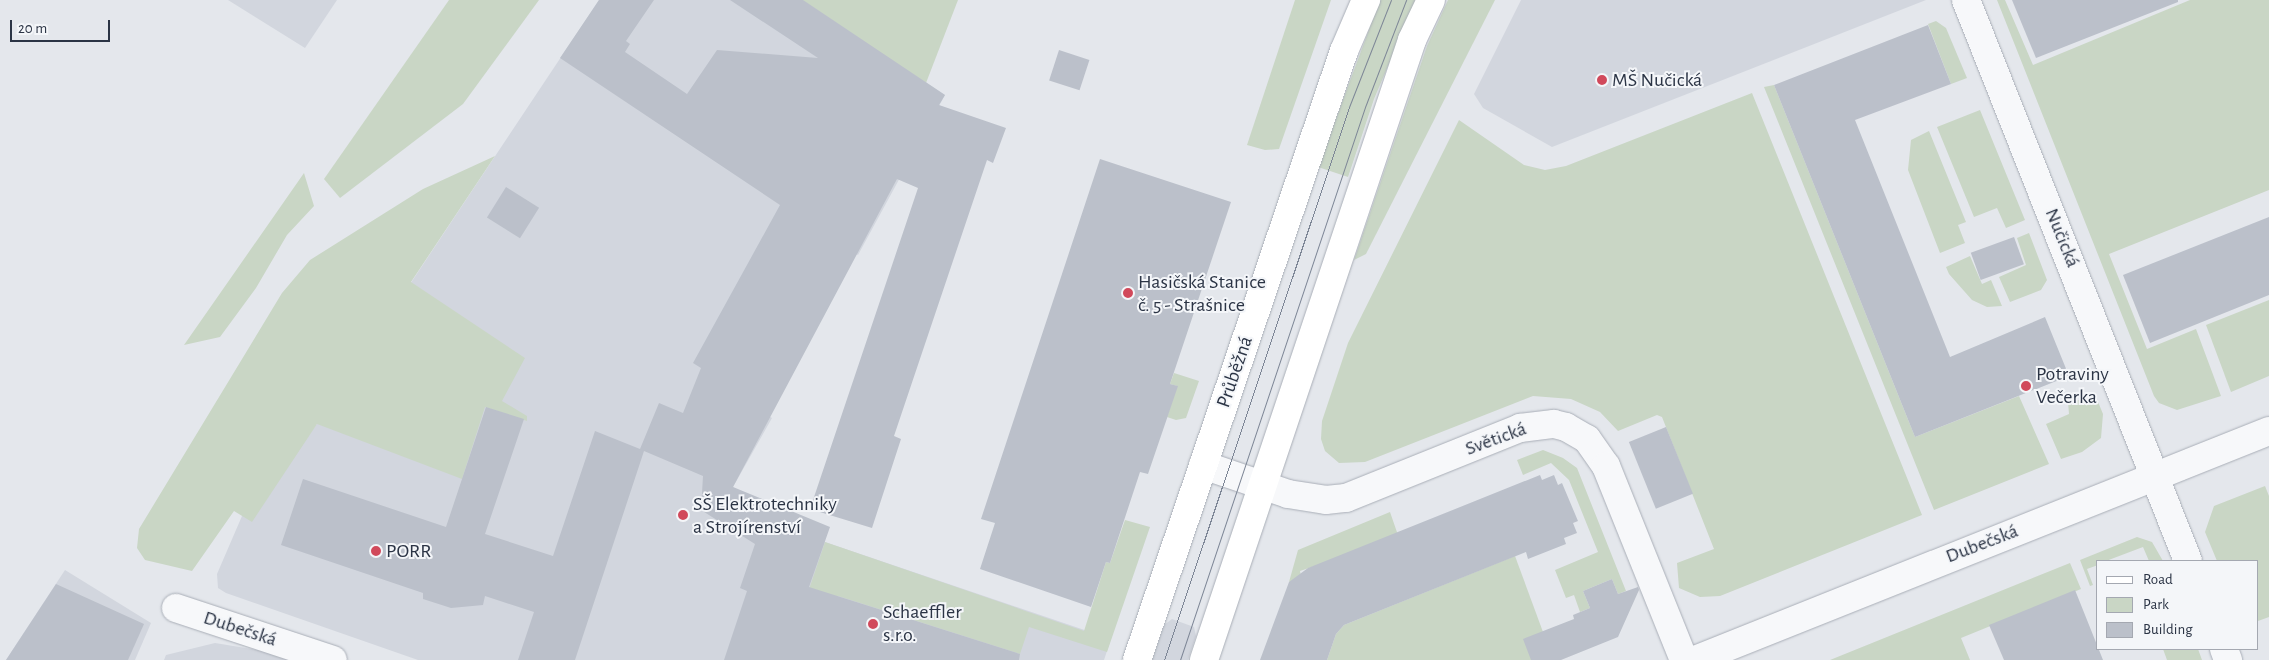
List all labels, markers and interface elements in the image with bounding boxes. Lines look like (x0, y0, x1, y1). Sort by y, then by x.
scale bar (12, 10, 112, 42)
text: 20 m (18, 21, 47, 36)
place label: MŠ Nučická (1612, 68, 1702, 92)
marker: MŠ Nučická (1596, 74, 1608, 86)
street label: Nučická (2039, 205, 2085, 271)
place label: Hasičská Stanice č. 5 - Strašnice (1138, 270, 1266, 317)
marker: Hasičská Stanice č. 5 - Strašnice (1122, 287, 1134, 299)
street label: Průběžná (1212, 333, 1258, 411)
place label: Potraviny Večerka (2036, 362, 2109, 409)
marker: Potraviny Večerka (2020, 380, 2032, 392)
street label: Světická (1462, 417, 1530, 461)
place label: SŠ Elektrotechniky a Strojírenství (693, 492, 837, 539)
marker: SŠ Elektrotechniky a Strojírenství (677, 509, 689, 521)
street label: Dubečská (1942, 519, 2022, 569)
place label: PORR (386, 539, 431, 563)
marker: PORR (370, 545, 382, 557)
legend (2096, 560, 2259, 650)
text: Road (2143, 572, 2173, 587)
text: Park (2143, 597, 2169, 612)
place label: Schaeffler s.r.o. (883, 600, 962, 647)
street label: Dubečská (200, 606, 280, 652)
marker: Schaeffler s.r.o. (867, 618, 879, 630)
text: Building (2143, 622, 2193, 637)

